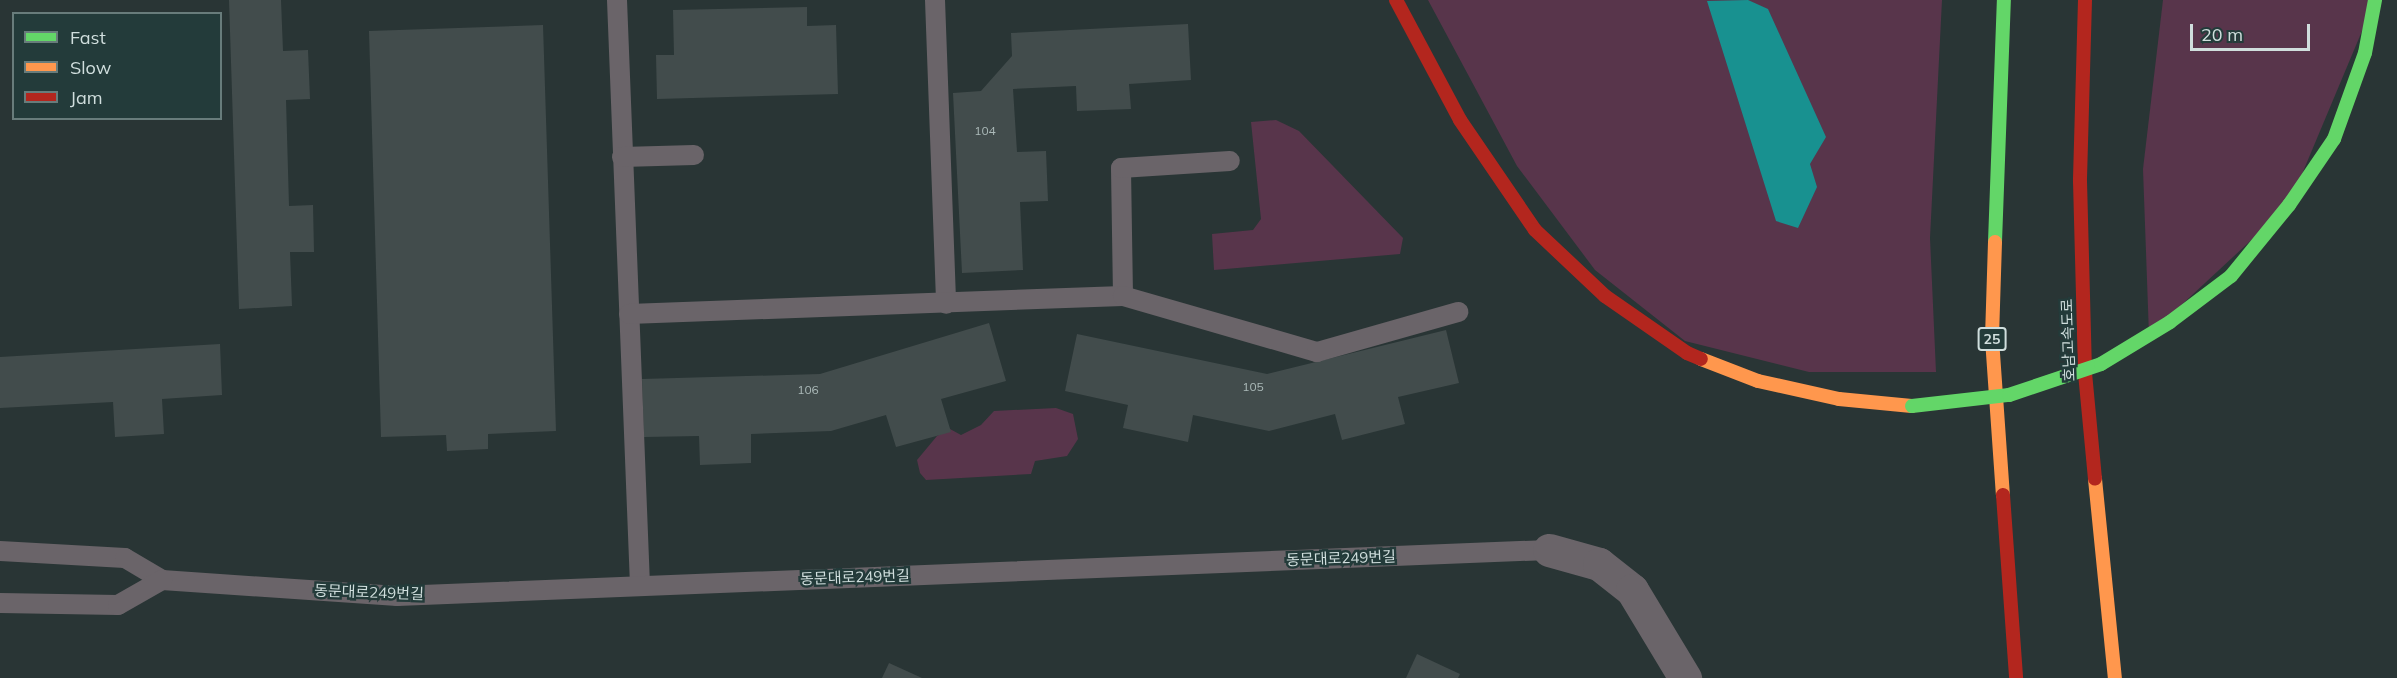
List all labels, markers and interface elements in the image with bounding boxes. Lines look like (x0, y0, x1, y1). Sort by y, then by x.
legend (12, 12, 222, 120)
scale bar (2193, 12, 2313, 50)
text: 20 m (2201, 23, 2243, 46)
text: Fast (70, 26, 106, 49)
text: Slow (70, 56, 111, 79)
text: Jam (70, 86, 103, 109)
house number: 104 (974, 124, 996, 138)
street label: 호남고속도로 (2058, 298, 2078, 382)
road number: 25 (1977, 328, 2007, 350)
house number: 105 (1242, 380, 1264, 394)
house number: 106 (797, 383, 819, 397)
street label: 동문대로249번길 (1286, 547, 1396, 569)
street label: 동문대로249번길 (800, 566, 910, 588)
street label: 동문대로249번길 (314, 581, 424, 603)

